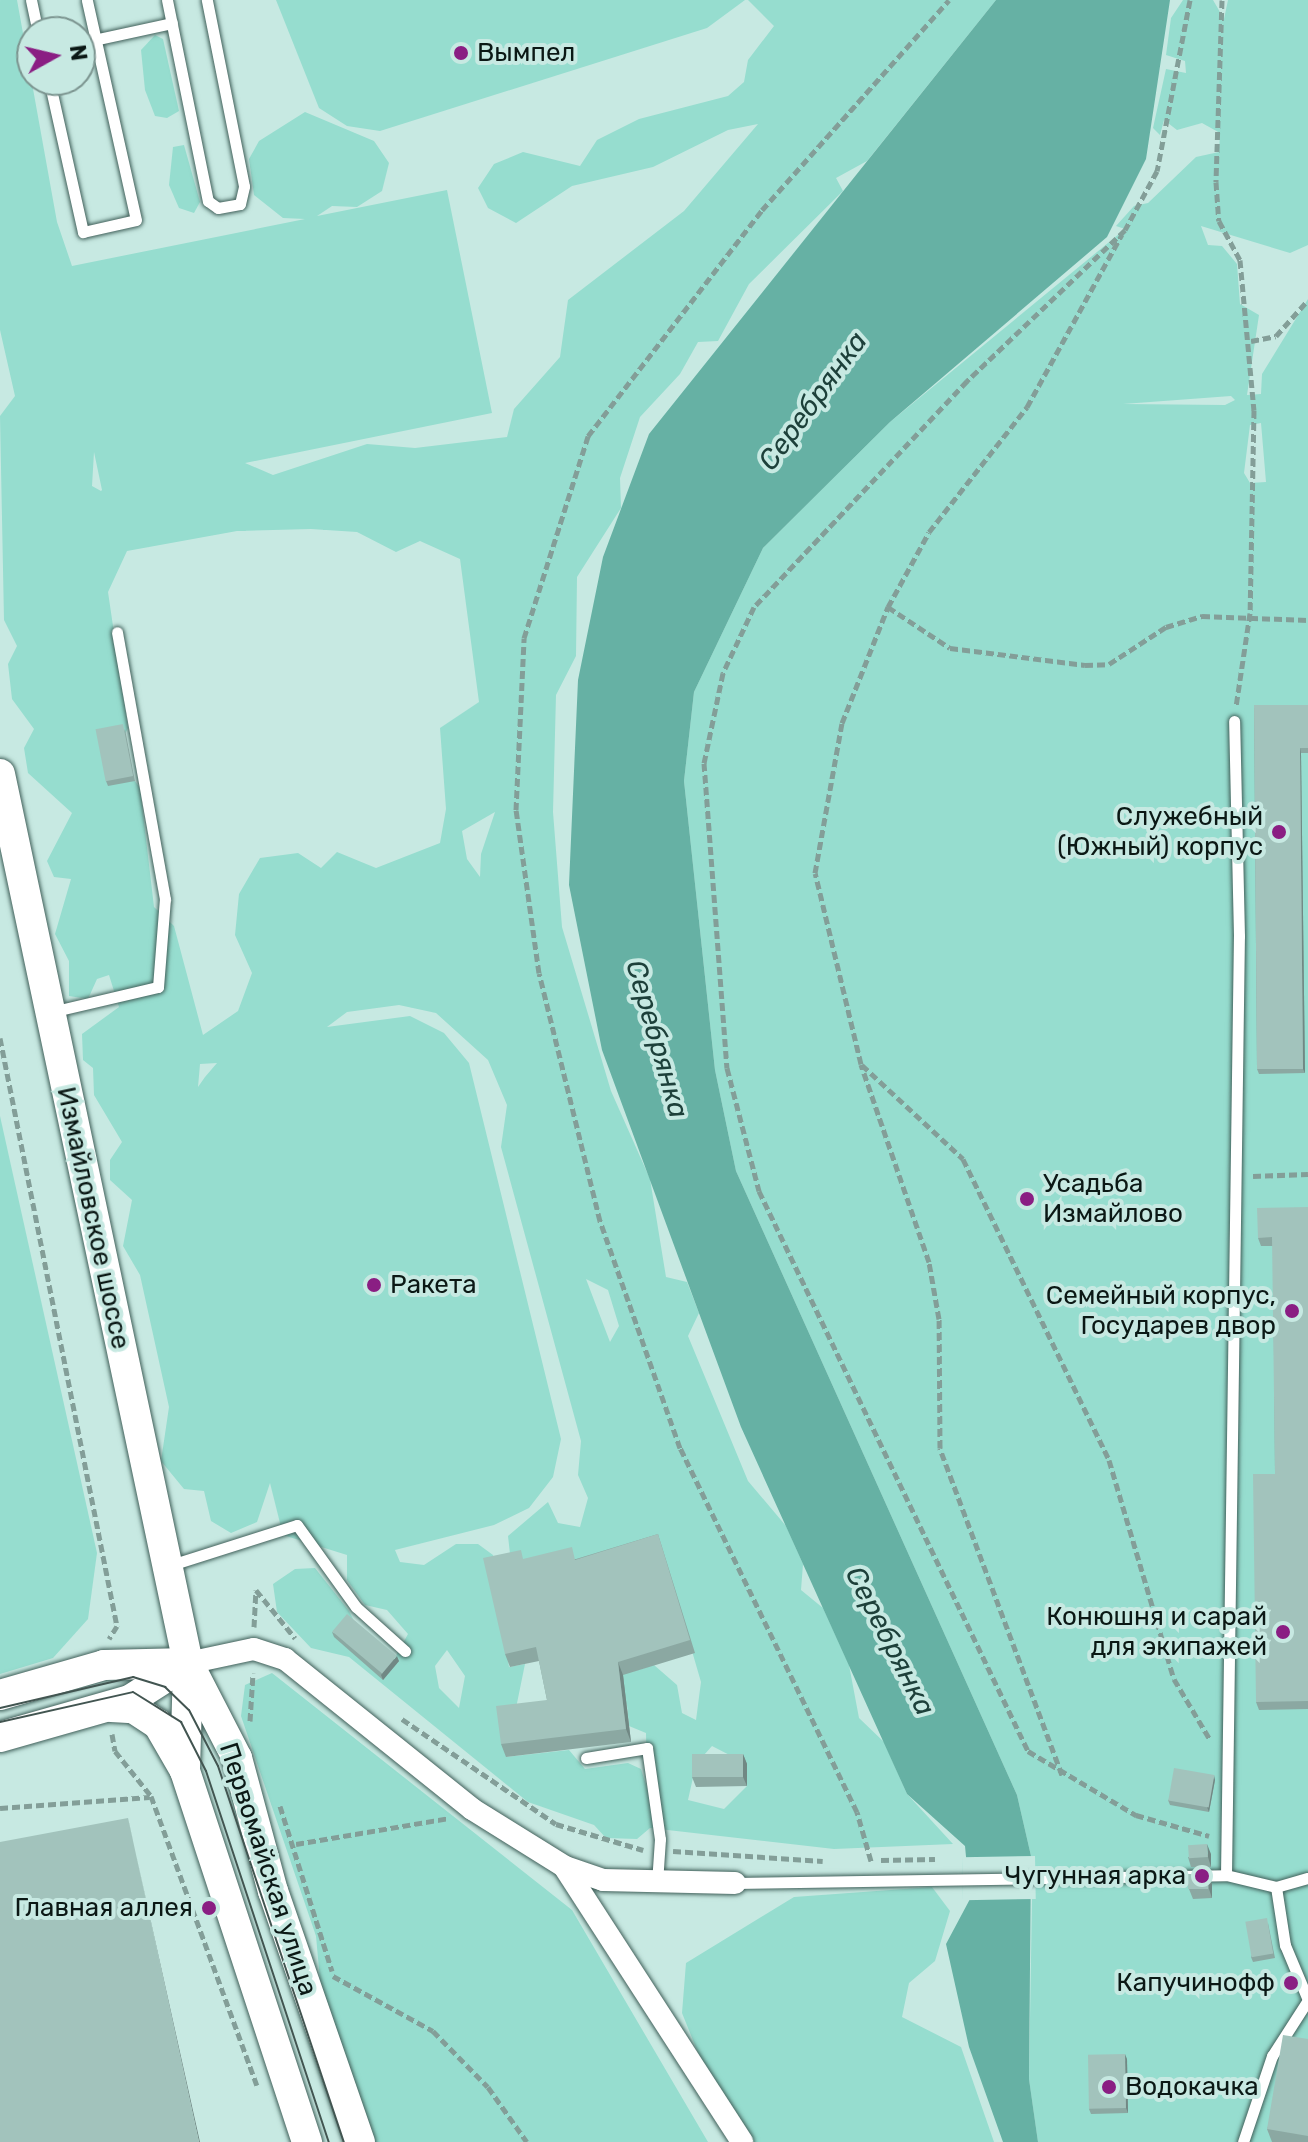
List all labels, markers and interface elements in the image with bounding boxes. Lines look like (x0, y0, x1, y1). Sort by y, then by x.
north arrow (16, 16, 96, 96)
place label: Вымпел (477, 37, 575, 69)
text: N (64, 43, 93, 63)
marker: Вымпел (452, 44, 470, 62)
water label: Серебрянка (752, 325, 874, 477)
place label: Служебный (Южный) корпус (1057, 801, 1263, 862)
marker: Служебный (Южный) корпус (1270, 823, 1288, 841)
water label: Серебрянка (618, 956, 696, 1122)
street label: Измайловское шоссе (50, 1084, 136, 1352)
place label: Усадьба Измайлово (1043, 1168, 1183, 1230)
marker: Усадьба Измайлово (1018, 1190, 1036, 1208)
place label: Ракета (390, 1269, 477, 1301)
marker: Ракета (365, 1276, 383, 1294)
place label: Семейный корпус, Государев двор (1046, 1280, 1276, 1342)
marker: Семейный корпус, Государев двор (1283, 1302, 1301, 1320)
water label: Серебрянка (838, 1561, 942, 1721)
place label: Конюшня и сарай для экипажей (1046, 1601, 1267, 1662)
marker: Конюшня и сарай для экипажей (1274, 1623, 1292, 1641)
street label: Первомайская улица (212, 1739, 324, 1999)
place label: Чугунная арка (1005, 1860, 1186, 1892)
marker: Чугунная арка (1193, 1867, 1211, 1885)
place label: Главная аллея (15, 1892, 193, 1924)
marker: Главная аллея (200, 1899, 218, 1917)
place label: Капучинофф (1116, 1967, 1275, 1999)
marker: Капучинофф (1282, 1974, 1300, 1992)
place label: Водокачка (1125, 2071, 1259, 2103)
marker: Водокачка (1100, 2078, 1118, 2096)

